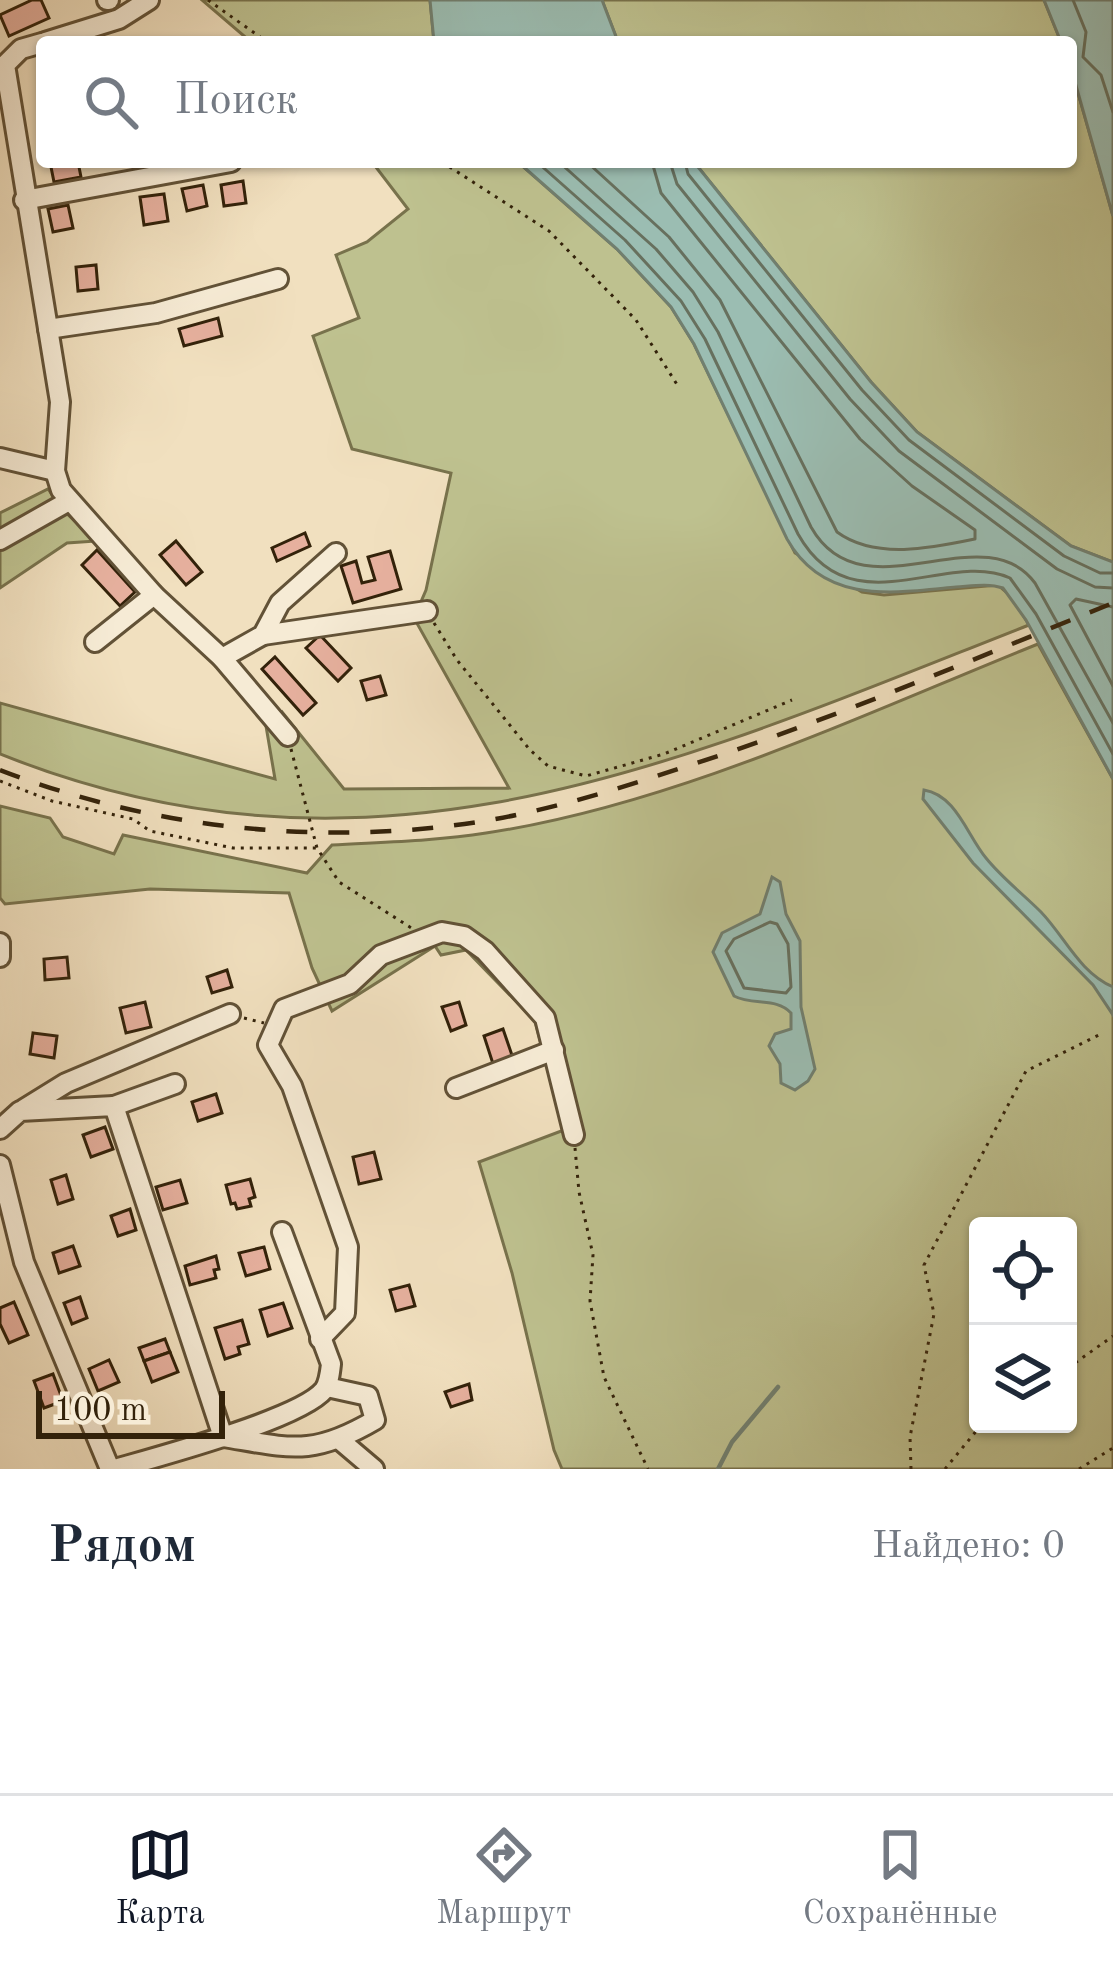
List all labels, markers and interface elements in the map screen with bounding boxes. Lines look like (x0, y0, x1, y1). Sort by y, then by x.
search box (36, 36, 1077, 168)
icon: search (78, 69, 144, 135)
text: Поиск (174, 79, 298, 124)
map controls (969, 1217, 1077, 1433)
button: locate (969, 1217, 1077, 1325)
button: layers (969, 1325, 1077, 1433)
scale bar (36, 1385, 225, 1438)
text: 100 m (54, 1395, 147, 1428)
text: Рядом (48, 1522, 196, 1573)
text: Найдено: 0 (872, 1527, 1065, 1566)
tab: Карта (116, 1822, 205, 1935)
tab: Маршрут (436, 1822, 572, 1935)
tab: Сохранённые (803, 1822, 997, 1935)

